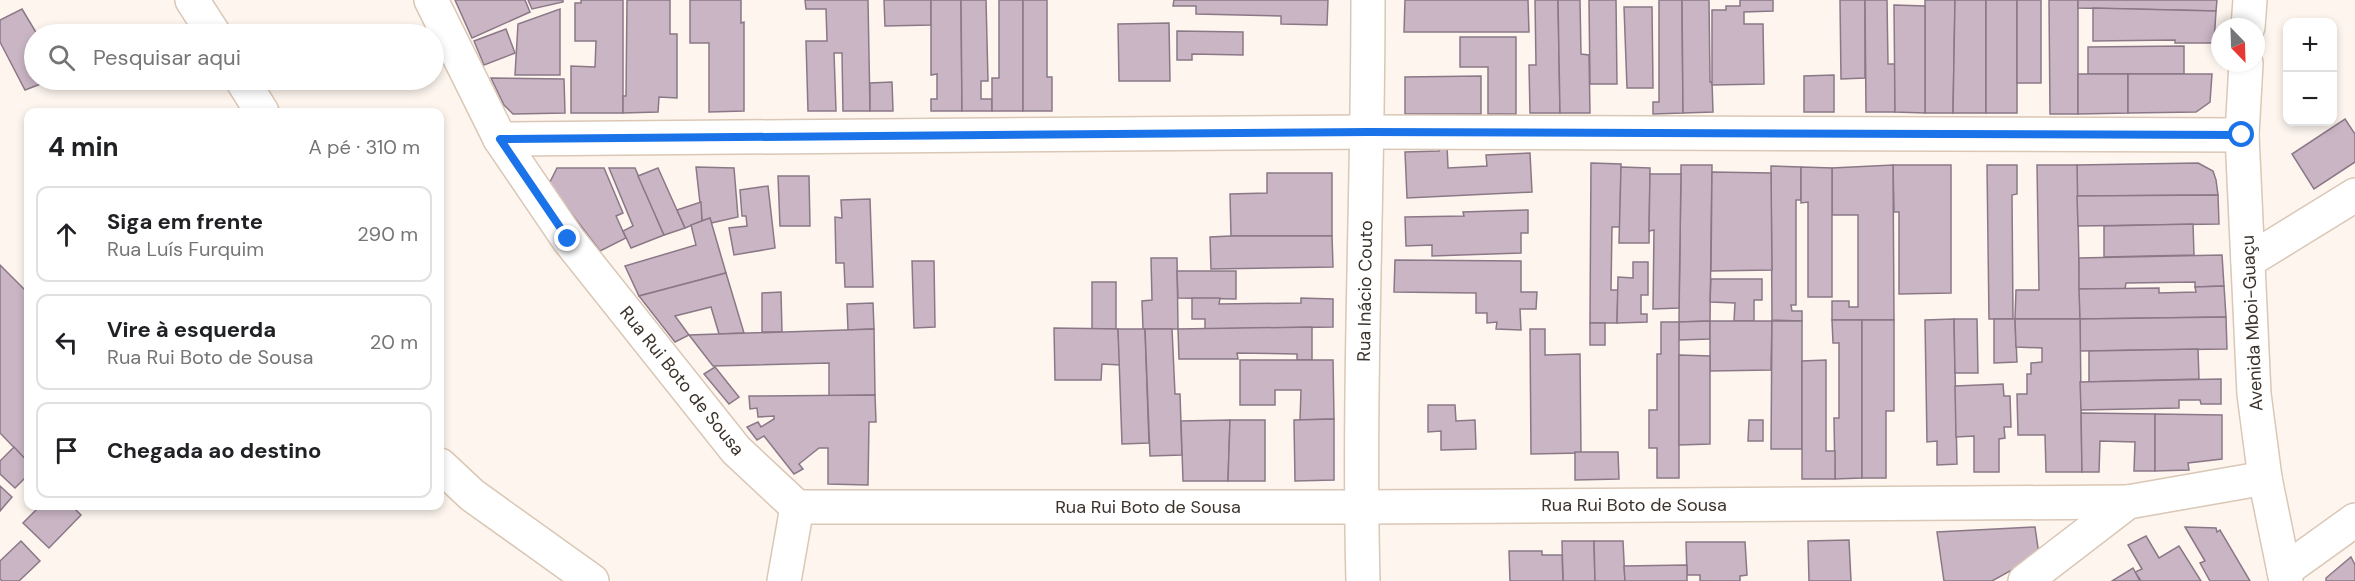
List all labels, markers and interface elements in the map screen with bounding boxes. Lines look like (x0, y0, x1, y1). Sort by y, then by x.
north arrow (2211, 18, 2265, 72)
map controls (2283, 18, 2337, 126)
button: + (2283, 18, 2337, 72)
search box (24, 24, 444, 90)
icon: search (45, 41, 78, 74)
text: Pesquisar aqui (93, 43, 241, 72)
button: − (2283, 72, 2337, 126)
route start (2228, 121, 2254, 147)
text: 4 min (48, 130, 119, 164)
text: A pé · 310 m (308, 134, 420, 160)
text: Siga em frente (107, 207, 263, 236)
icon: ahead (50, 218, 83, 251)
street label: Rua Inácio Couto (1352, 220, 1378, 362)
text: 290 m (357, 221, 418, 247)
route end (554, 225, 580, 251)
street label: Avenida Mboi-Guaçu (2235, 234, 2269, 412)
text: Rua Luís Furquim (107, 236, 264, 262)
street label: Rua Rui Boto de Sousa (614, 301, 750, 461)
text: Vire à esquerda (107, 315, 276, 344)
icon: left (50, 326, 83, 359)
text: 20 m (370, 329, 418, 355)
text: Rua Rui Boto de Sousa (107, 344, 313, 370)
icon: arrive (50, 434, 83, 467)
text: Chegada ao destino (107, 436, 321, 465)
street label: Rua Rui Boto de Sousa (1541, 493, 1727, 517)
street label: Rua Rui Boto de Sousa (1055, 495, 1241, 519)

